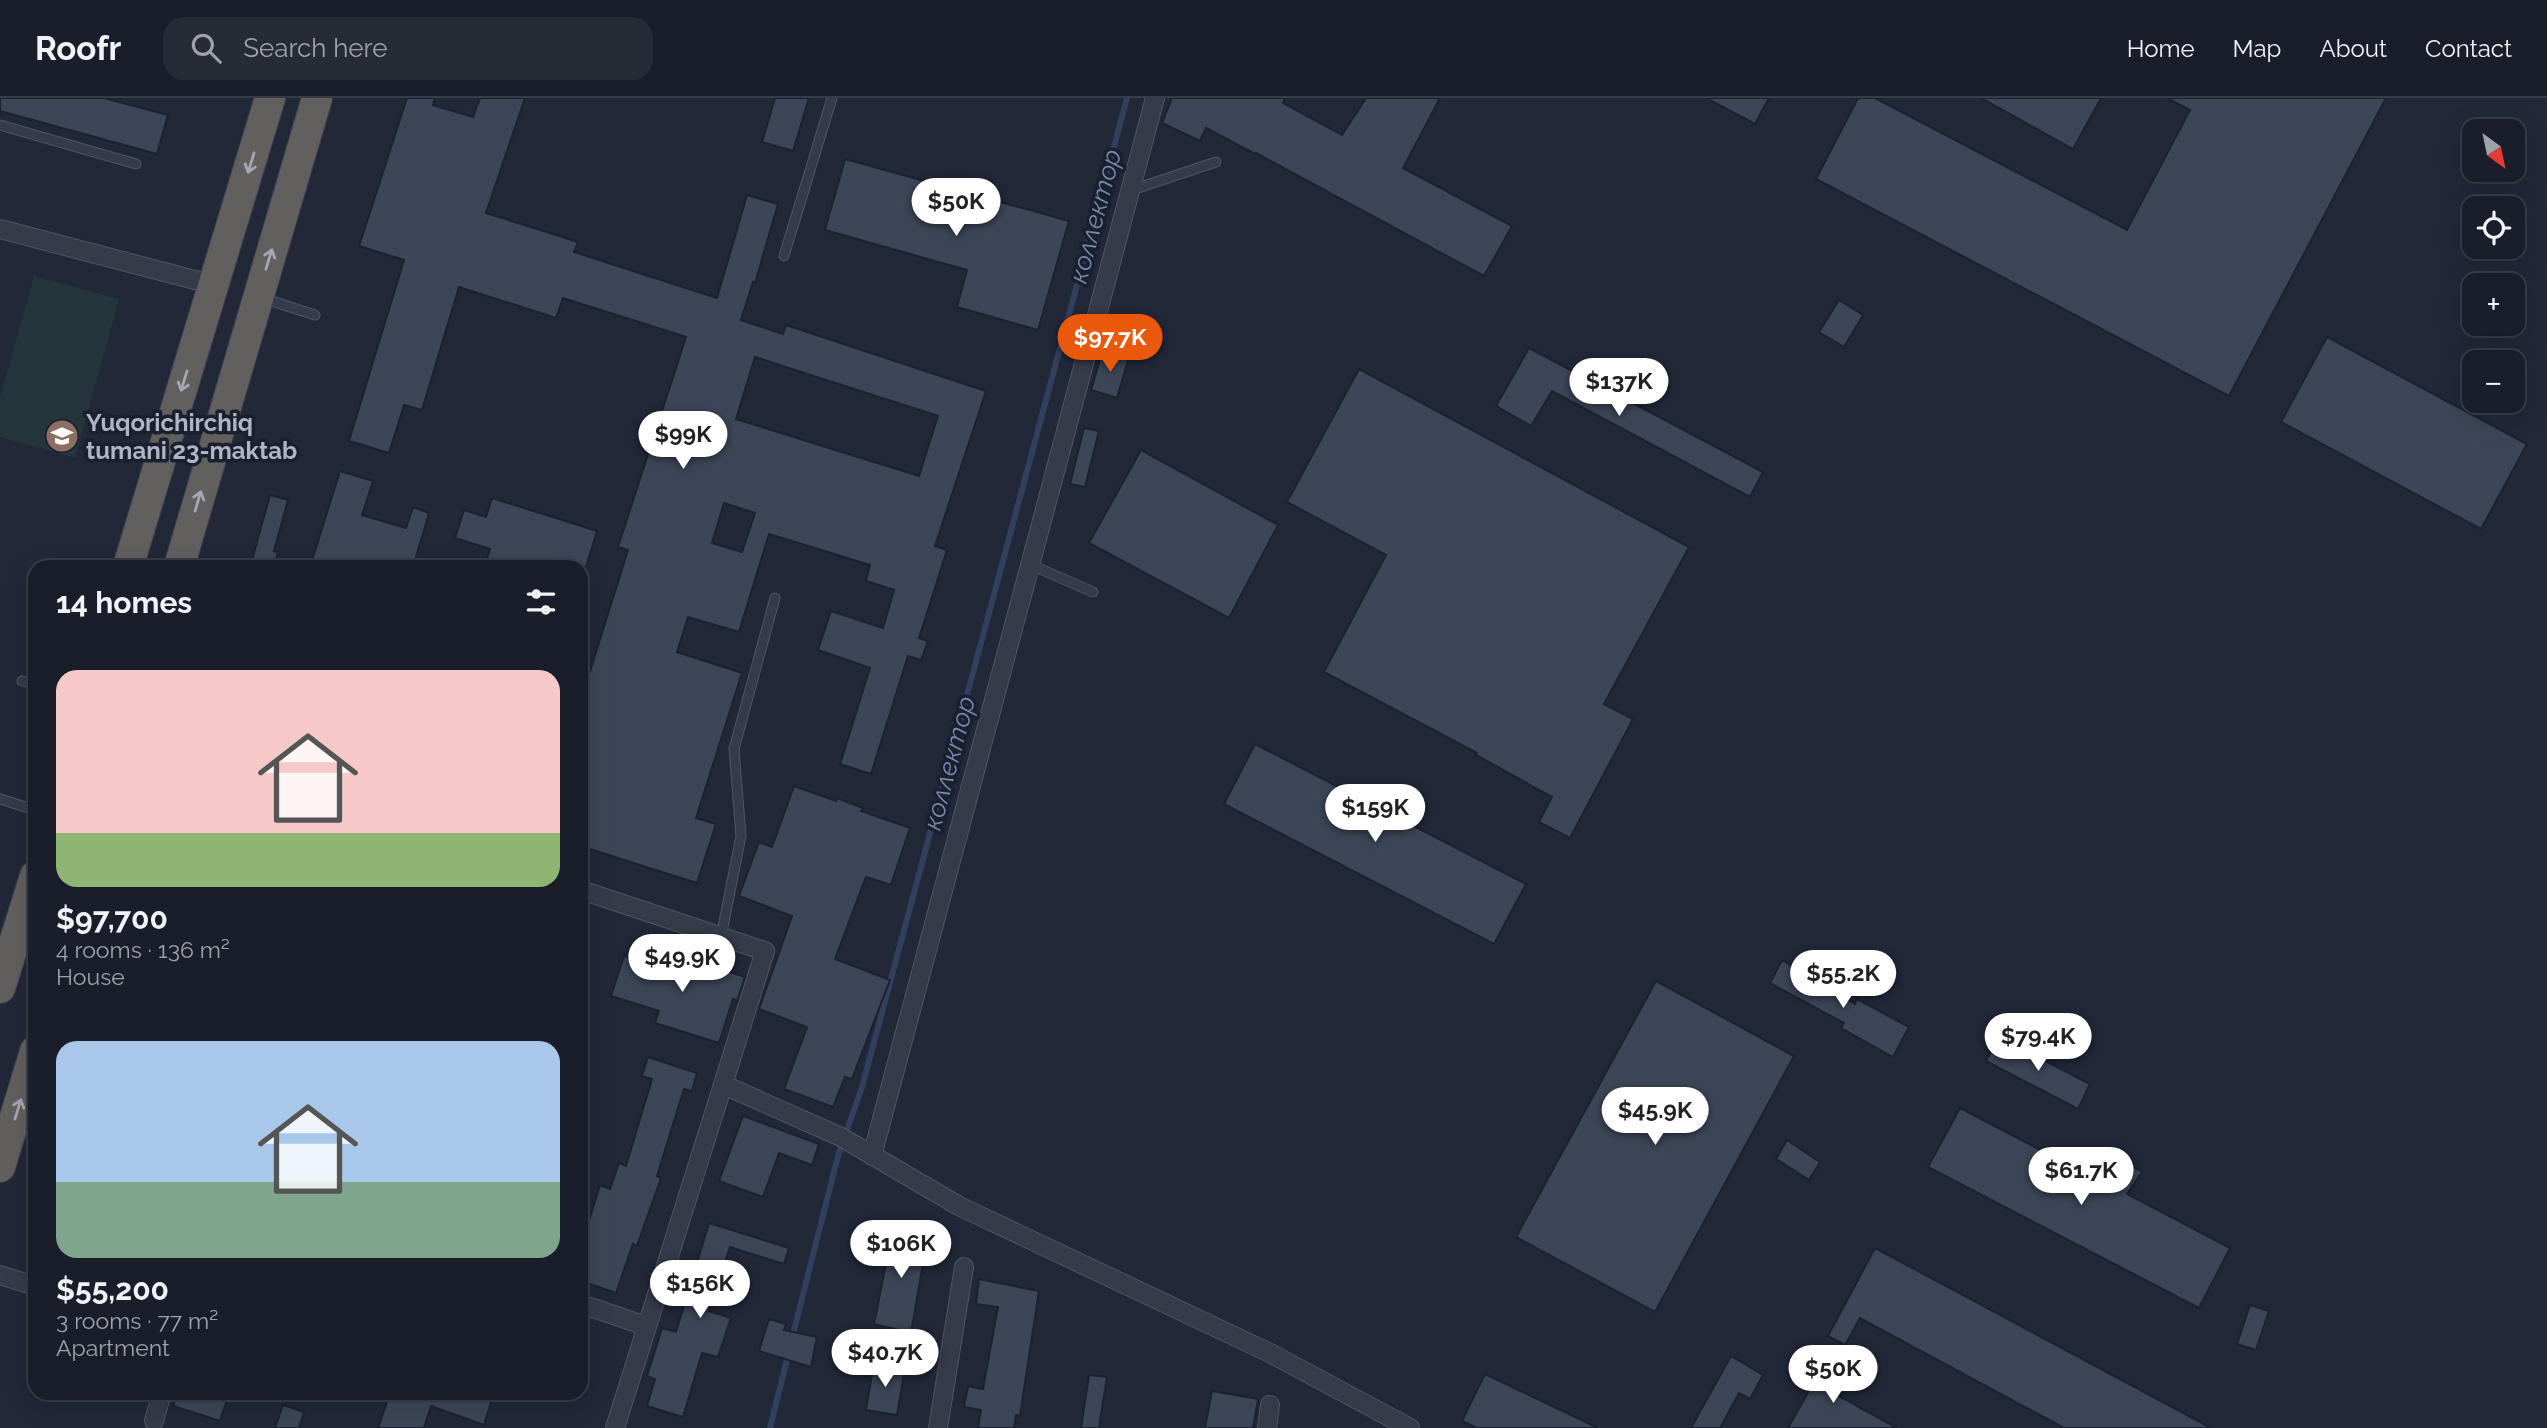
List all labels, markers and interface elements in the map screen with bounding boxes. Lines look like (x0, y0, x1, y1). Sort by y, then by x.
search box (163, 17, 653, 80)
text: Roofr (35, 29, 121, 68)
icon: search (187, 29, 225, 67)
text: Search here (243, 33, 388, 63)
text: Home (2127, 34, 2195, 63)
text: Map (2233, 34, 2281, 63)
text: About (2319, 34, 2387, 63)
text: Contact (2425, 34, 2512, 63)
north arrow (2462, 119, 2525, 182)
map controls (2462, 119, 2525, 413)
water label: коллектор (1063, 146, 1127, 286)
one-way arrow (243, 152, 256, 174)
pin: $50K (915, 178, 997, 238)
text: $50K (928, 187, 984, 214)
button: locate (2462, 196, 2525, 259)
one-way arrow (263, 249, 276, 271)
button: + (2462, 273, 2525, 336)
pin: $97.7K (1053, 314, 1167, 374)
text: $97.7K (1074, 323, 1146, 350)
button: − (2462, 350, 2525, 413)
pin: $137K (1570, 358, 1668, 418)
text: $137K (1585, 367, 1653, 394)
one-way arrow (177, 370, 190, 392)
place label: Yuqorichirchiq tumani 23-maktab (86, 408, 297, 465)
pin: $99K (642, 412, 724, 471)
school or university icon: Yuqorichirchiq tumani 23-maktab (43, 417, 81, 455)
text: $99K (654, 420, 712, 447)
one-way arrow (193, 491, 206, 513)
icon: filters (522, 583, 560, 621)
text: 14 homes (56, 585, 192, 620)
water label: коллектор (917, 693, 981, 833)
icon: home (245, 715, 371, 841)
pin: $159K (1326, 784, 1424, 844)
text: $159K (1341, 793, 1409, 820)
text: $97,700 (56, 901, 168, 936)
pin: $49.9K (625, 934, 739, 994)
text: 4 rooms · 136 m² (56, 936, 230, 963)
text: $49.9K (644, 943, 720, 970)
pin: $55.2K (1786, 950, 1900, 1010)
text: $55.2K (1806, 959, 1880, 986)
text: House (56, 963, 125, 990)
pin: $79.4K (1981, 1014, 2095, 1073)
text: $79.4K (2001, 1022, 2075, 1049)
icon: home (245, 1086, 371, 1212)
pin: $45.9K (1598, 1088, 1712, 1147)
text: $45.9K (1618, 1096, 1692, 1123)
one-way arrow (12, 1098, 25, 1120)
pin: $61.7K (2024, 1148, 2138, 1207)
text: $61.7K (2045, 1156, 2117, 1183)
pin: $106K (852, 1220, 950, 1280)
text: $106K (866, 1229, 936, 1256)
pin: $156K (651, 1260, 749, 1320)
text: $156K (666, 1269, 734, 1296)
text: $55,200 (56, 1272, 169, 1307)
text: 3 rooms · 77 m² (56, 1307, 218, 1334)
pin: $40.7K (828, 1330, 942, 1389)
text: Apartment (56, 1334, 170, 1361)
text: $40.7K (848, 1338, 922, 1365)
pin: $50K (1792, 1346, 1874, 1405)
text: $50K (1805, 1354, 1861, 1381)

